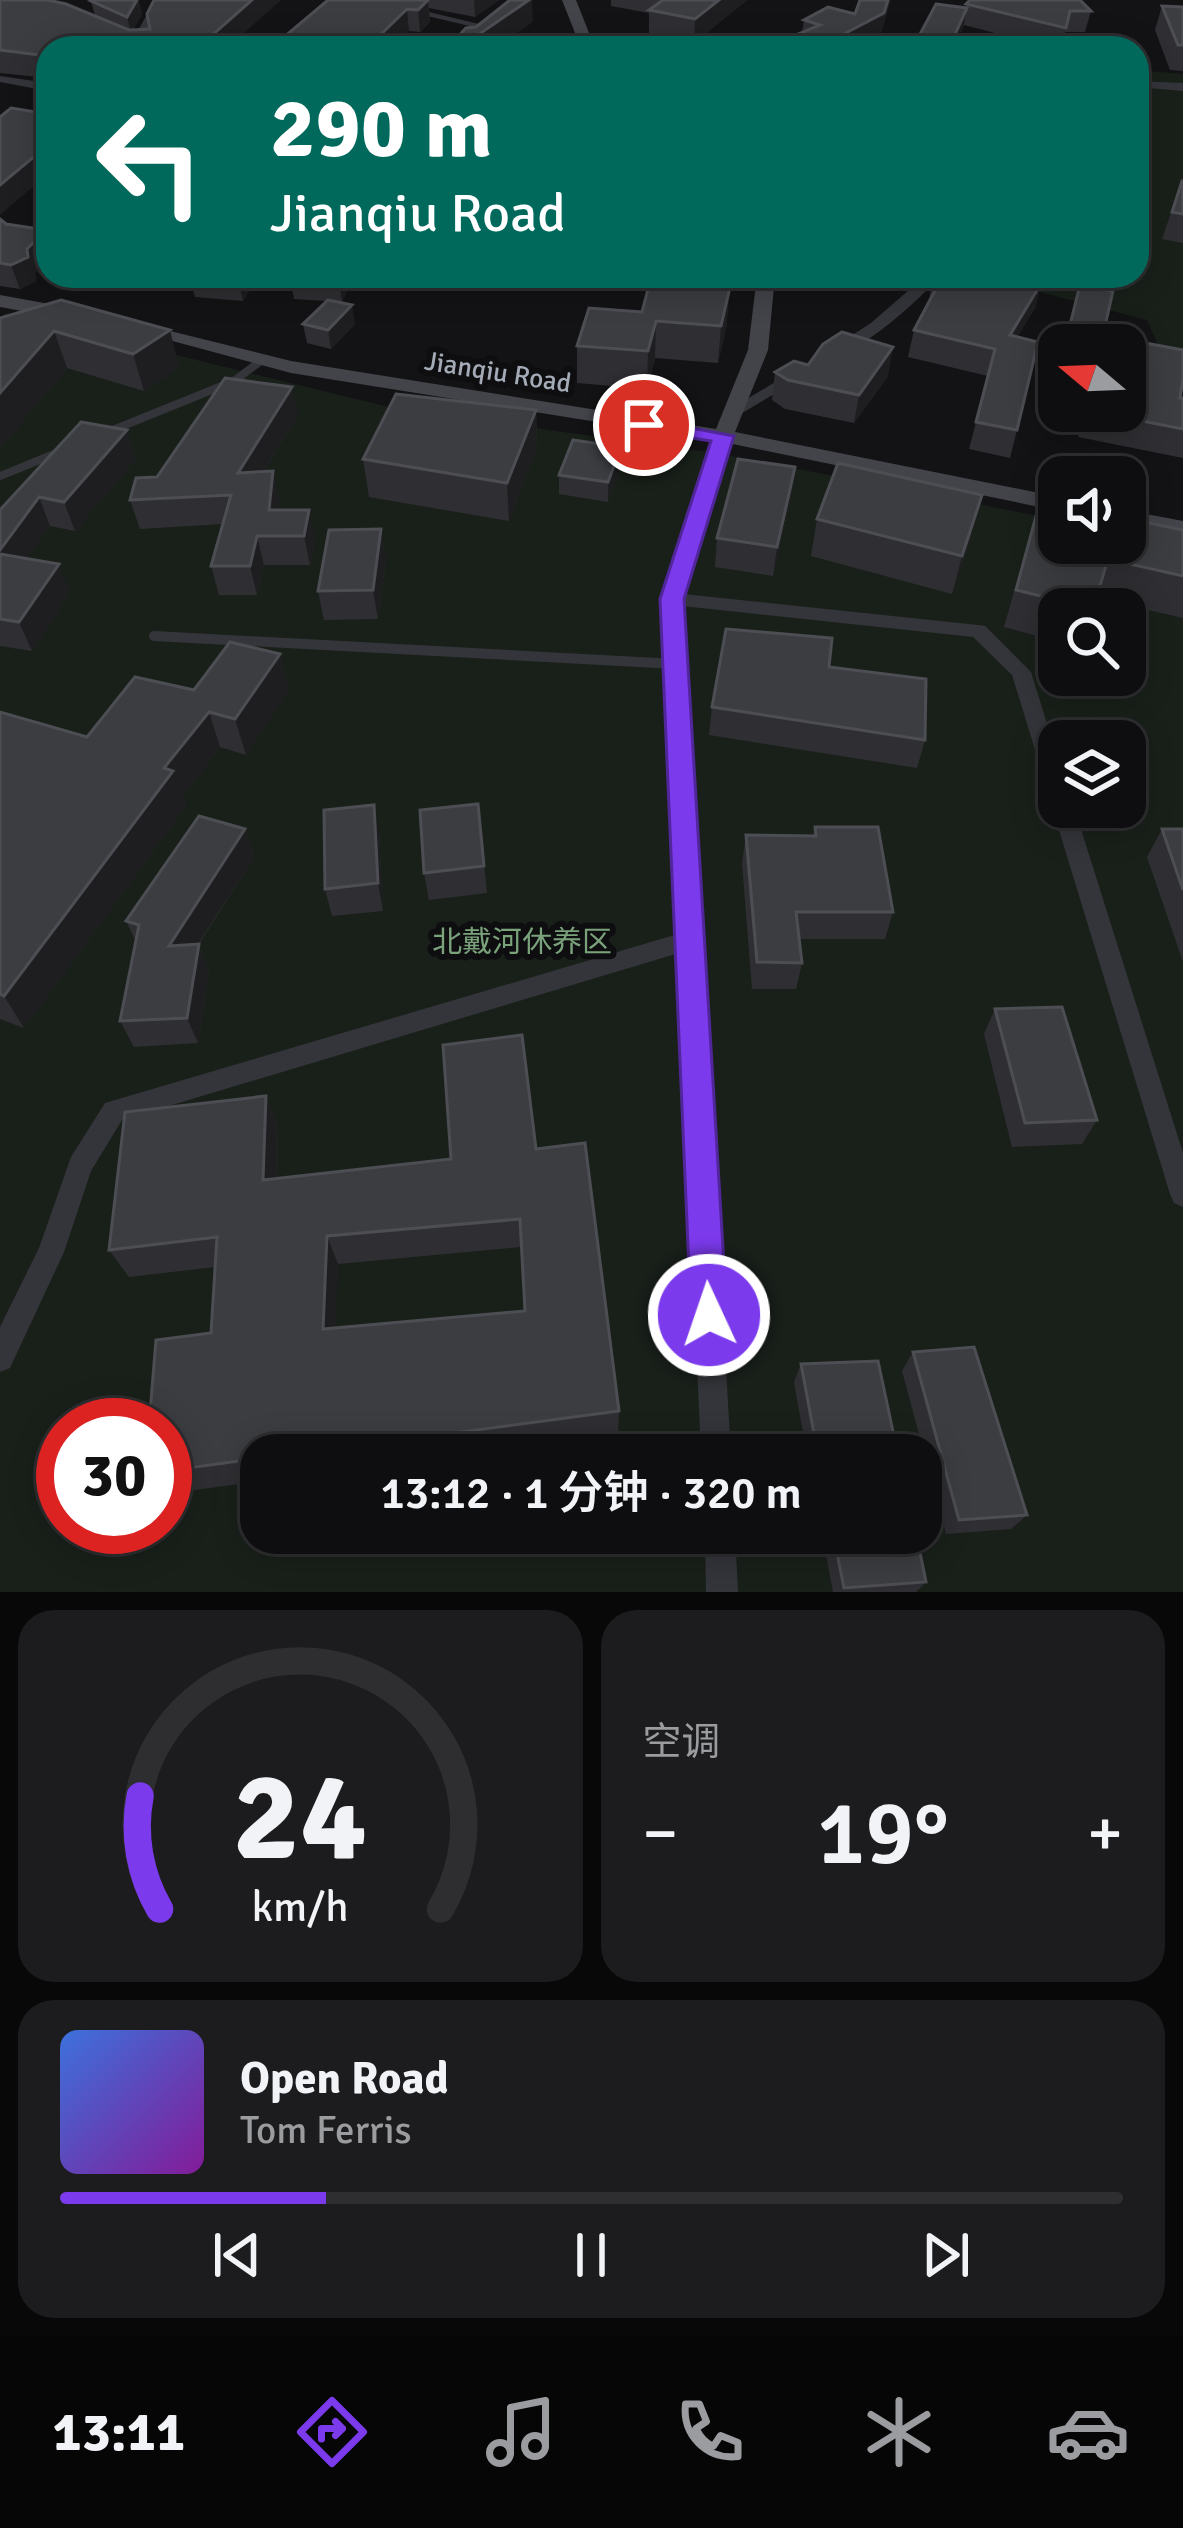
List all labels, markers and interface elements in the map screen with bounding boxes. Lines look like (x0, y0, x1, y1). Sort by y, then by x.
text: 290 m (270, 77, 492, 181)
icon: left (72, 84, 228, 240)
text: Jianqiu Road (270, 180, 566, 247)
north arrow (1038, 324, 1146, 432)
map controls (1038, 324, 1146, 828)
street label: Jianqiu Road (422, 345, 574, 400)
pin (593, 374, 695, 476)
icon: arrive (611, 392, 677, 458)
button: sound (1038, 456, 1146, 564)
button: search (1038, 588, 1146, 696)
button: layers (1038, 720, 1146, 828)
park label: 北戴河休养区 (432, 924, 612, 961)
position arrow (646, 1252, 772, 1378)
speed limit sign: 30 (36, 1398, 192, 1554)
text: 13:12 · 1 分钟 · 320 m (380, 1466, 802, 1521)
text: 空调 (643, 1718, 721, 1766)
text: 24 (233, 1741, 368, 1894)
text: 19° (817, 1778, 949, 1889)
text: − (643, 1793, 678, 1874)
text: + (1087, 1793, 1123, 1874)
text: km/h (252, 1881, 349, 1934)
text: Open Road (240, 2051, 449, 2106)
text: Tom Ferris (240, 2106, 412, 2154)
icon: previous (204, 2222, 270, 2288)
icon: pause (558, 2222, 624, 2288)
icon: next (913, 2222, 979, 2288)
icon: directions (290, 2390, 374, 2474)
icon: music (479, 2390, 563, 2474)
icon: phone (668, 2390, 752, 2474)
icon: climate (857, 2390, 941, 2474)
icon: car (1046, 2390, 1130, 2474)
text: 13:11 (53, 2399, 185, 2466)

